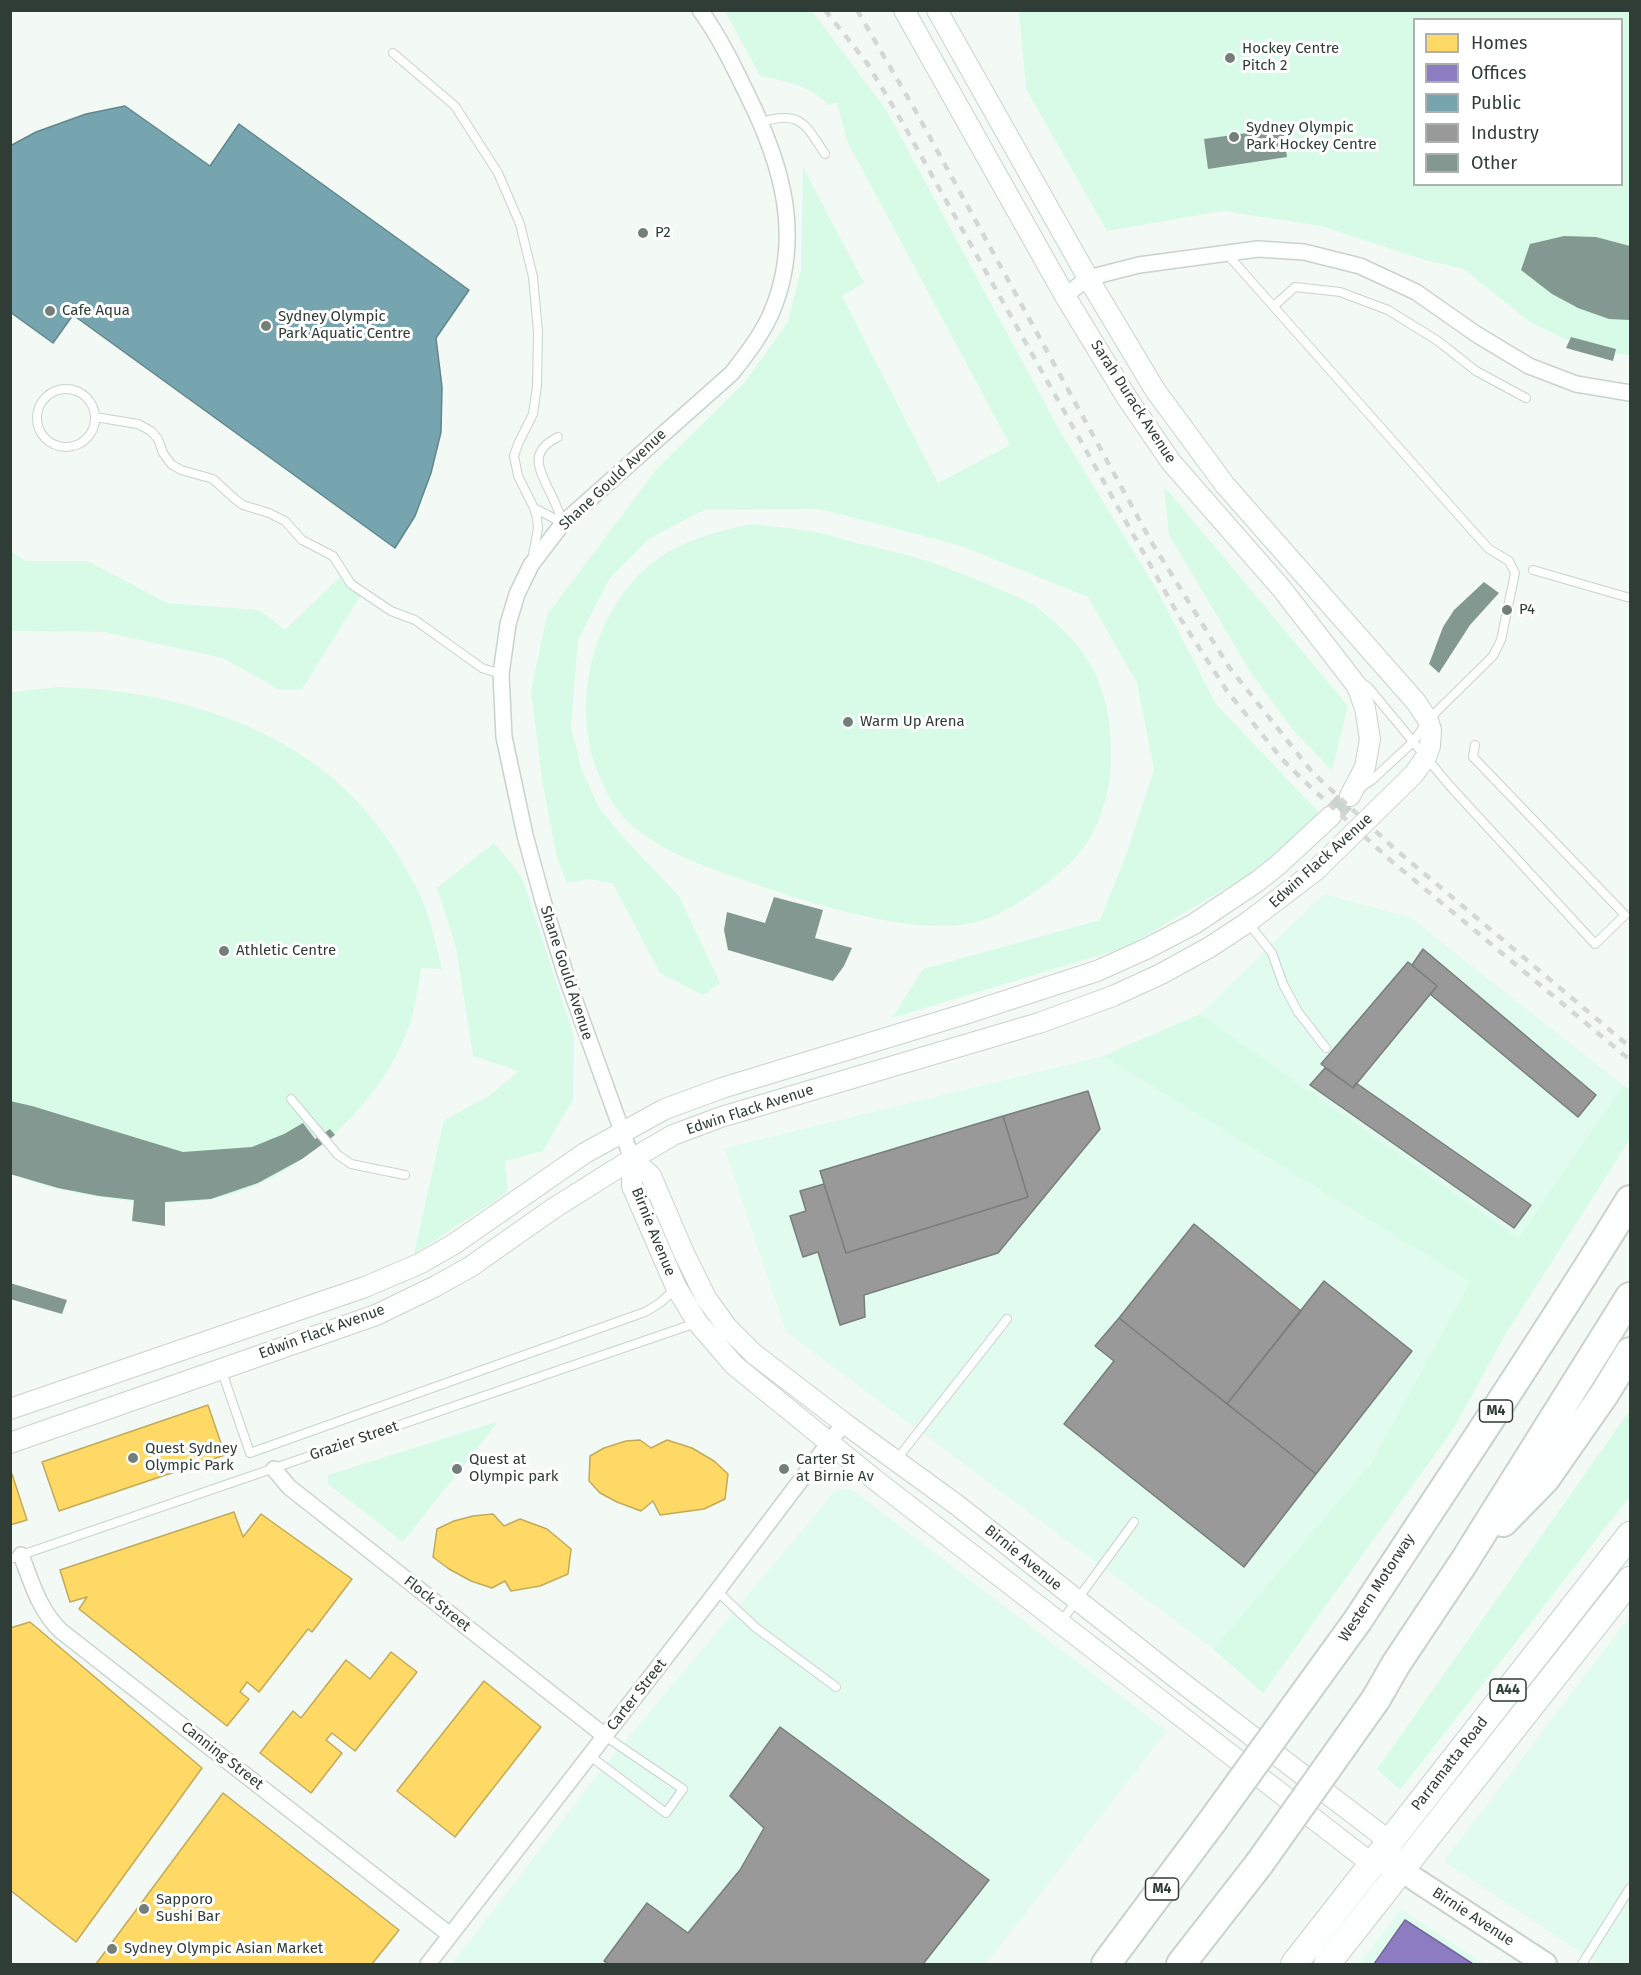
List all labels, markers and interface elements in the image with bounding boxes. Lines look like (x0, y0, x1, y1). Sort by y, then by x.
legend (1413, 18, 1623, 186)
text: Homes (1471, 32, 1527, 54)
place label: Hockey Centre Pitch 2 (1242, 40, 1339, 75)
marker: Hockey Centre Pitch 2 (1223, 51, 1237, 65)
text: Offices (1471, 62, 1526, 84)
text: Public (1471, 92, 1521, 114)
place label: Sydney Olympic Park Hockey Centre (1246, 119, 1377, 154)
text: Industry (1471, 122, 1539, 144)
marker: Sydney Olympic Park Hockey Centre (1227, 130, 1241, 144)
text: Other (1471, 152, 1517, 174)
place label: P2 (655, 224, 671, 242)
marker: P2 (636, 226, 650, 240)
place label: Cafe Aqua (62, 302, 130, 320)
marker: Cafe Aqua (43, 304, 57, 318)
place label: Sydney Olympic Park Aquatic Centre (278, 308, 411, 343)
marker: Sydney Olympic Park Aquatic Centre (259, 319, 273, 333)
street label: Sarah Durack Avenue (1087, 337, 1179, 467)
street label: Shane Gould Avenue (556, 426, 670, 534)
place label: P4 (1519, 601, 1535, 619)
marker: P4 (1500, 603, 1514, 617)
place label: Warm Up Arena (860, 713, 965, 731)
marker: Warm Up Arena (841, 715, 855, 729)
street label: Edwin Flack Avenue (1266, 810, 1376, 912)
street label: Shane Gould Avenue (536, 904, 596, 1042)
place label: Athletic Centre (236, 942, 336, 960)
marker: Athletic Centre (217, 944, 231, 958)
street label: Edwin Flack Avenue (684, 1081, 816, 1139)
street label: Birnie Avenue (627, 1185, 679, 1279)
street label: Edwin Flack Avenue (257, 1301, 387, 1363)
road number: M4 (1480, 1400, 1512, 1422)
street label: Grazier Street (307, 1417, 401, 1465)
place label: Quest Sydney Olympic Park (145, 1440, 237, 1475)
marker: Quest Sydney Olympic Park (126, 1451, 140, 1465)
place label: Quest at Olympic park (469, 1451, 559, 1486)
place label: Carter St at Birnie Av (796, 1451, 874, 1486)
marker: Quest at Olympic park (450, 1462, 464, 1476)
marker: Carter St at Birnie Av (777, 1462, 791, 1476)
street label: Birnie Avenue (981, 1521, 1065, 1595)
street label: Western Motorway (1335, 1531, 1419, 1645)
street label: Flock Street (400, 1572, 474, 1636)
street label: Carter Street (603, 1656, 671, 1734)
road number: A44 (1490, 1679, 1526, 1701)
street label: Parramatta Road (1408, 1714, 1492, 1814)
street label: Canning Street (177, 1718, 267, 1794)
road number: M4 (1146, 1878, 1178, 1900)
street label: Birnie Avenue (1429, 1884, 1517, 1950)
place label: Sapporo Sushi Bar (156, 1891, 220, 1926)
marker: Sapporo Sushi Bar (137, 1902, 151, 1916)
place label: Sydney Olympic Asian Market (124, 1940, 323, 1958)
marker: Sydney Olympic Asian Market (105, 1942, 119, 1956)

